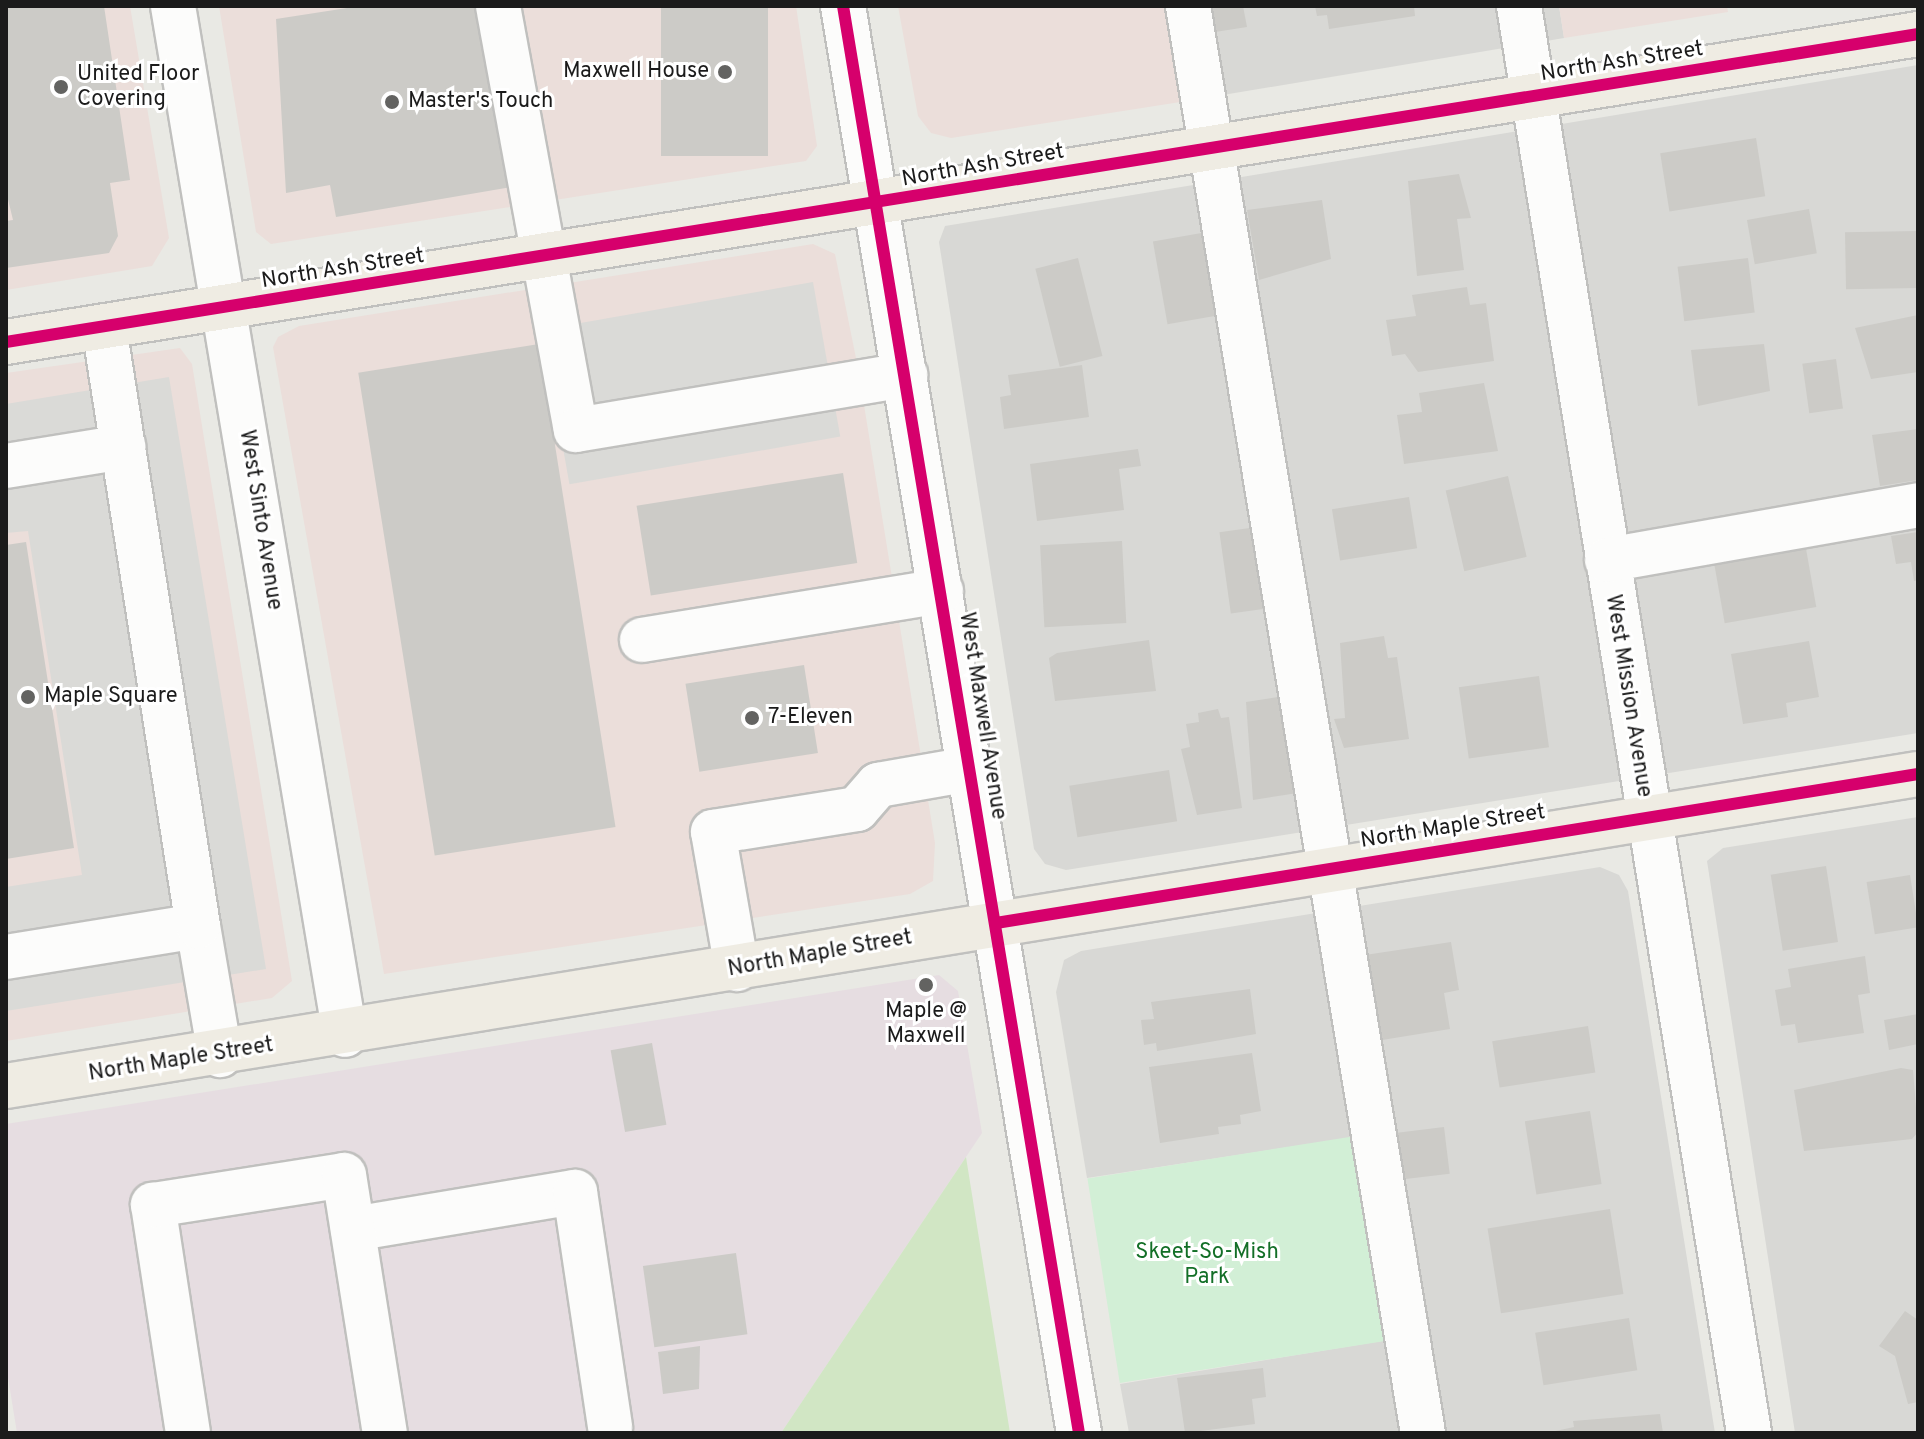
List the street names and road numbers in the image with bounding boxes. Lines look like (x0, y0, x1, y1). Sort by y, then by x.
street label: North Ash Street (1538, 36, 1706, 88)
street label: North Ash Street (899, 139, 1067, 193)
street label: North Ash Street (259, 243, 427, 295)
street label: West Sinto Avenue (233, 427, 287, 613)
street label: West Mission Avenue (1599, 592, 1657, 800)
street label: West Maxwell Avenue (952, 610, 1012, 822)
street label: North Maple Street (1359, 799, 1547, 855)
street label: North Maple Street (726, 925, 914, 983)
street label: North Maple Street (87, 1032, 275, 1088)

